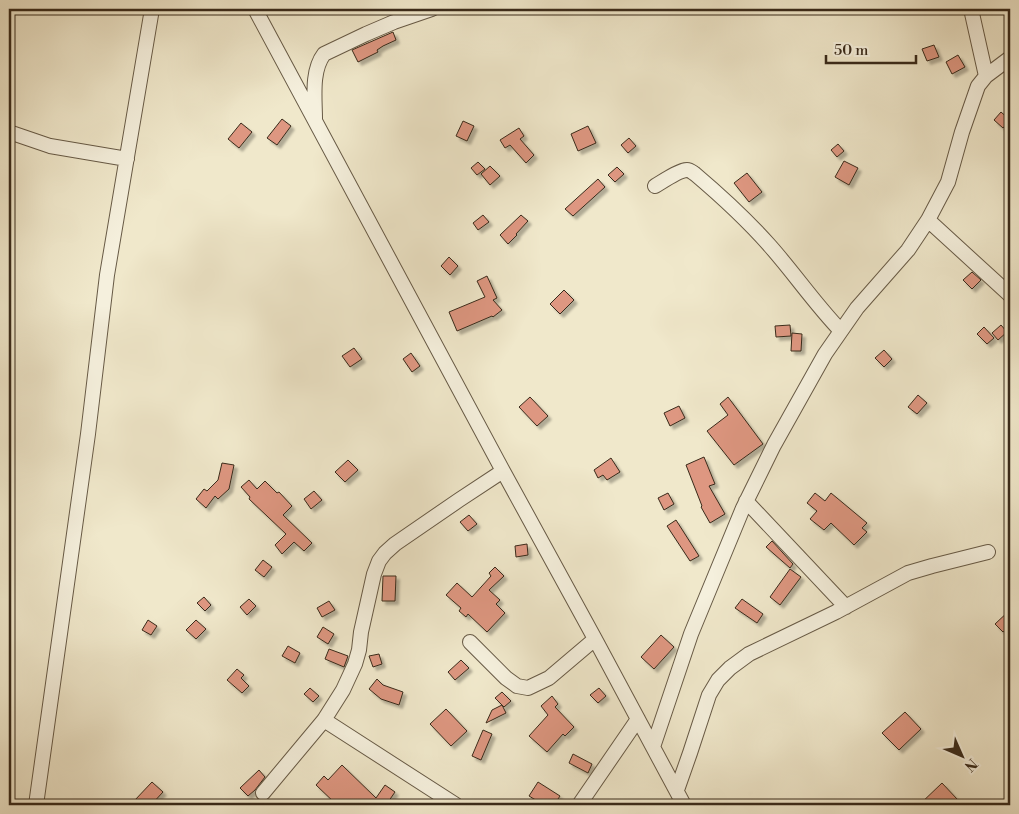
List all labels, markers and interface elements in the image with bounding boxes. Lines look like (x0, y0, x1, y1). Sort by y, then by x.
scale bar (826, 32, 916, 64)
text: 50 m (834, 41, 868, 60)
north arrow (936, 732, 986, 782)
text: N (960, 754, 981, 775)

